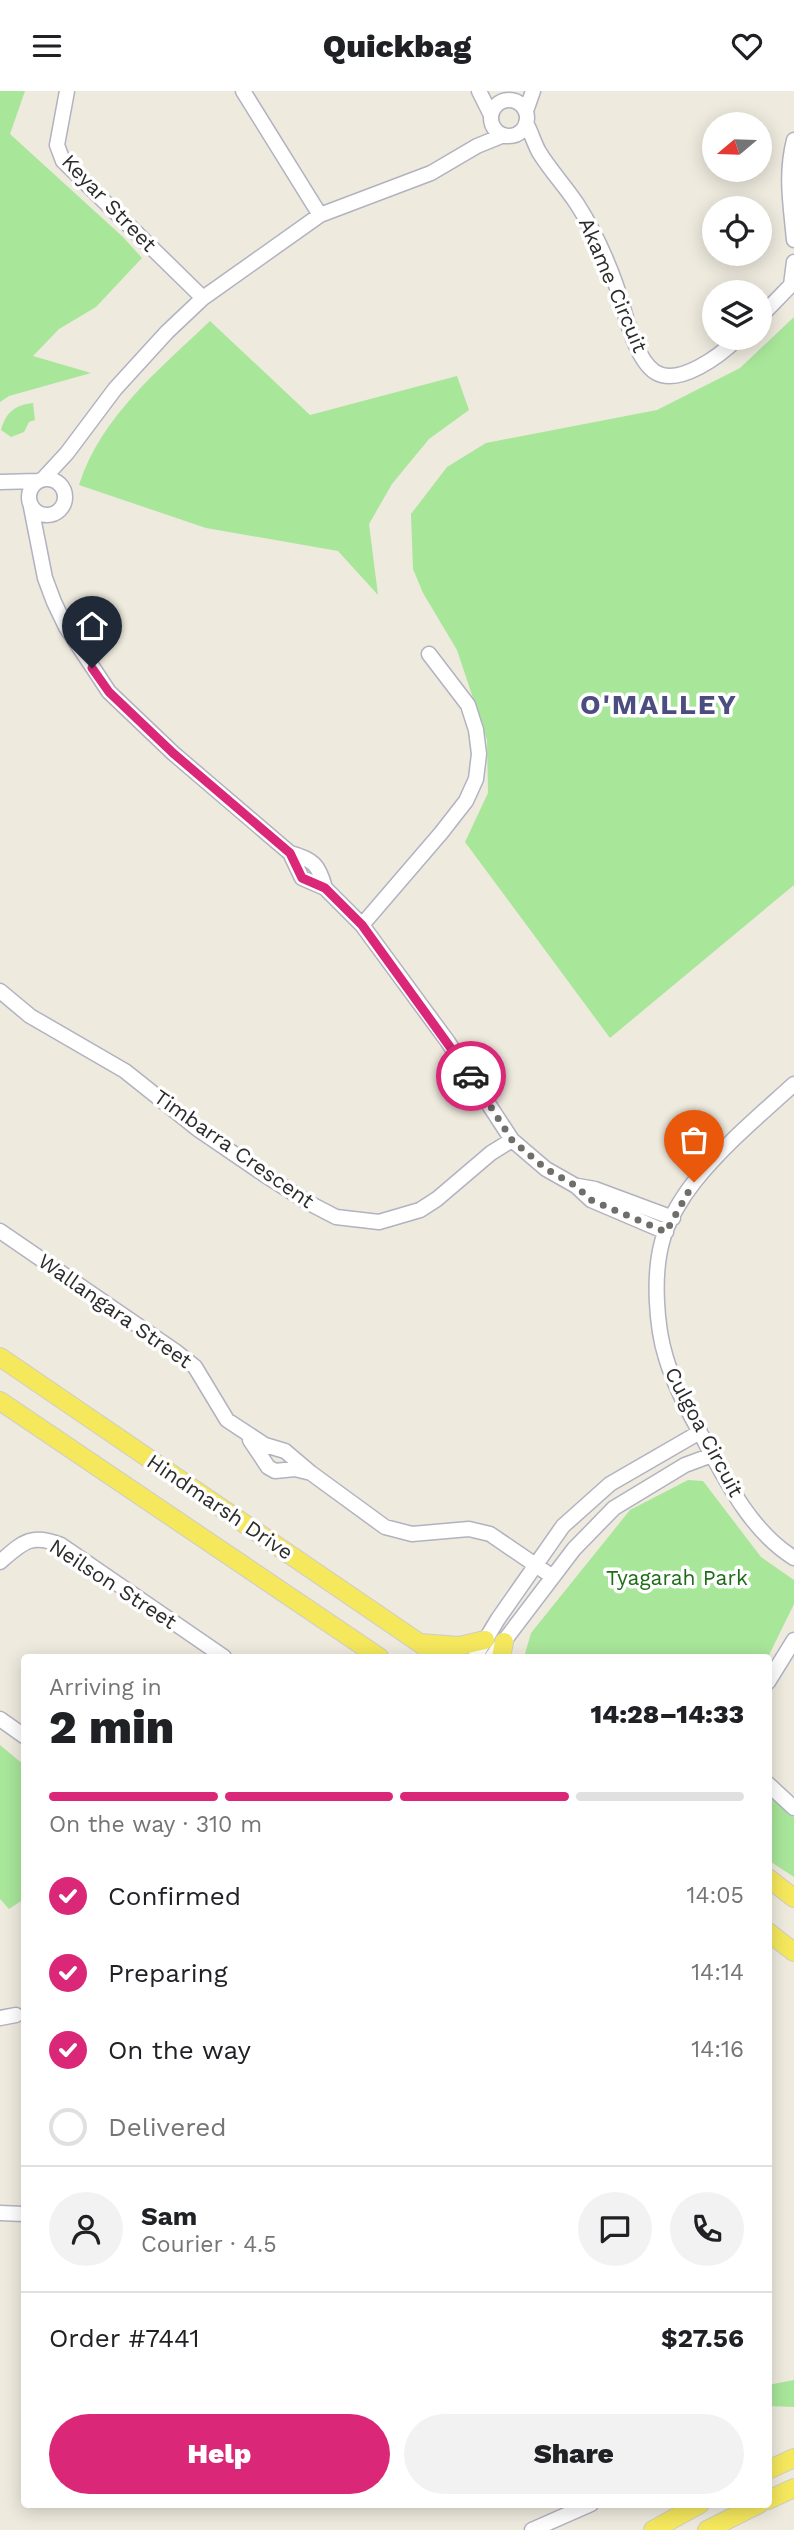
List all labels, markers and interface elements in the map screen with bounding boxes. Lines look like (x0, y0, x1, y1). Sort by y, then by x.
icon: menu (28, 27, 66, 65)
text: Quickbag (323, 27, 471, 65)
icon: heart (728, 27, 766, 65)
north arrow (702, 112, 772, 182)
map controls (702, 112, 772, 350)
street label: Keyar Street (57, 149, 162, 257)
button: locate (702, 196, 772, 266)
street label: Akame Circuit (574, 214, 653, 356)
button: layers (702, 280, 772, 350)
pin (62, 596, 122, 668)
icon: home (73, 607, 111, 645)
district label: O'MALLEY (580, 688, 738, 721)
courier (436, 1041, 506, 1111)
icon: car (452, 1057, 490, 1095)
street label: Timbarra Crescent (149, 1084, 319, 1213)
pin (664, 1110, 724, 1182)
icon: bag (675, 1121, 713, 1159)
street label: Wallangara Street (34, 1248, 197, 1373)
street label: Culgoa Circuit (660, 1363, 749, 1501)
street label: Hindmarsh Drive (143, 1449, 298, 1565)
street label: Neilson Street (45, 1533, 182, 1634)
park label: Tyagarah Park (606, 1565, 748, 1590)
text: Arriving in (49, 1674, 162, 1701)
text: 14:28–14:33 (590, 1699, 744, 1729)
text: 2 min (49, 1700, 174, 1754)
text: On the way · 310 m (49, 1811, 262, 1838)
icon: check (49, 1877, 87, 1915)
text: Confirmed (108, 1881, 241, 1911)
text: 14:05 (686, 1882, 744, 1909)
icon: check (49, 1954, 87, 1992)
text: Preparing (108, 1958, 228, 1988)
text: 14:14 (691, 1959, 744, 1986)
icon: check (49, 2031, 87, 2069)
text: On the way (108, 2035, 251, 2065)
text: 14:16 (691, 2036, 744, 2063)
text: Delivered (108, 2112, 227, 2142)
button: person (49, 2192, 123, 2266)
button: chat (578, 2192, 652, 2266)
button: phone (670, 2192, 744, 2266)
text: Sam (141, 2201, 197, 2231)
text: Courier · 4.5 (141, 2231, 277, 2258)
text: Order #7441 (49, 2323, 200, 2353)
text: $27.56 (661, 2323, 744, 2353)
button: Help (49, 2414, 390, 2494)
button: Share (404, 2414, 744, 2494)

